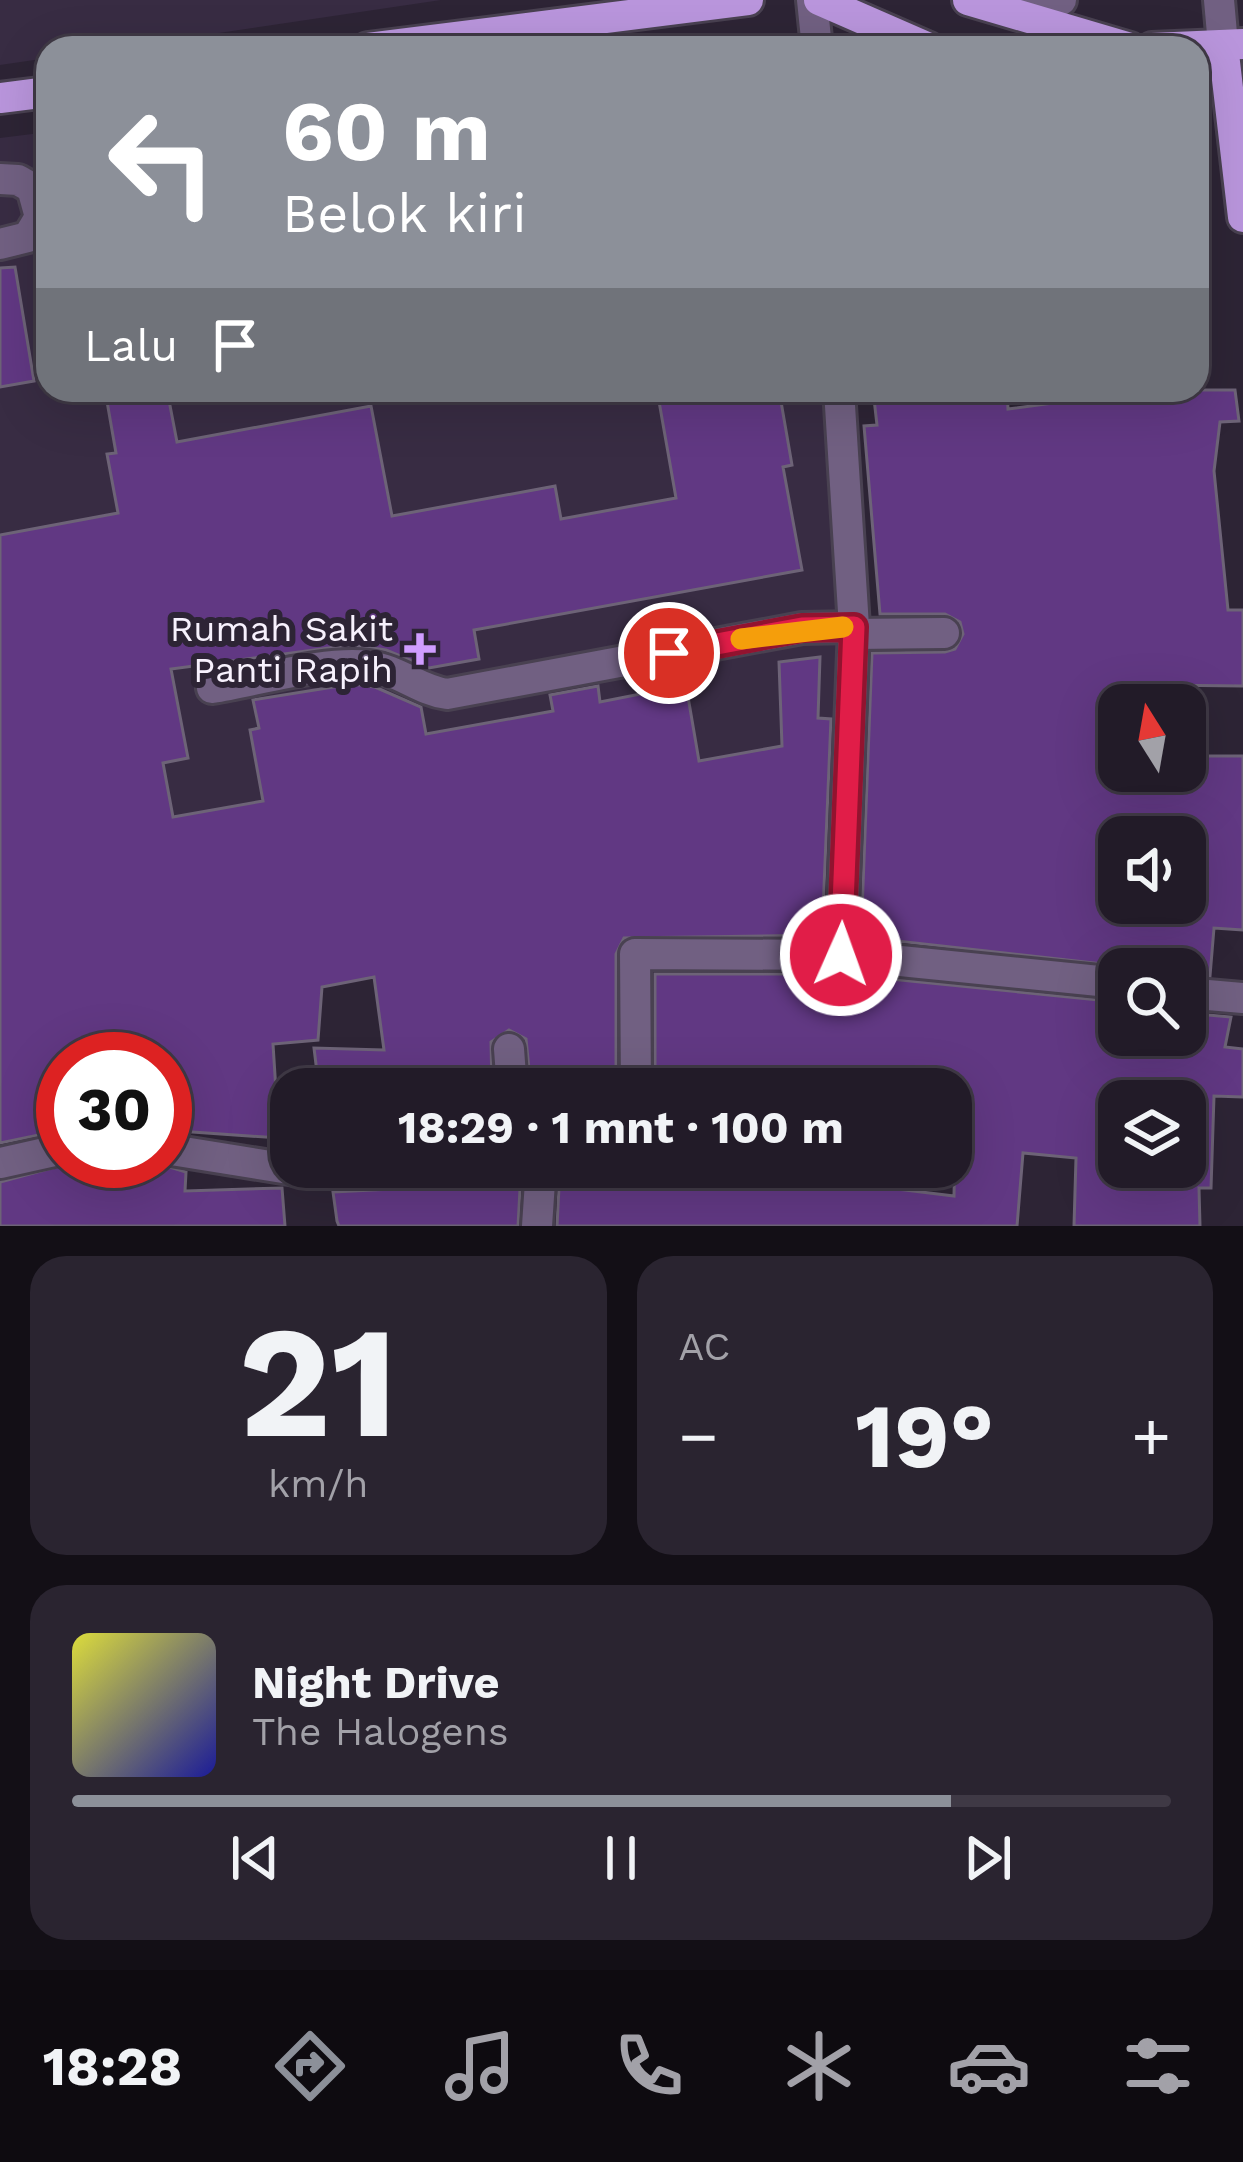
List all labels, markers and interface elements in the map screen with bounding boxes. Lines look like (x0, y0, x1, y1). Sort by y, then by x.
text: 60 m (282, 82, 491, 180)
icon: left (84, 84, 240, 240)
text: Belok kiri (282, 182, 527, 245)
icon: arrive (202, 312, 268, 378)
text: Lalu (84, 319, 178, 372)
pin (618, 602, 720, 704)
place label: Rumah Sakit Panti Rapih (170, 608, 393, 691)
icon: arrive (636, 620, 702, 686)
marker: Rumah Sakit Panti Rapih (404, 633, 436, 665)
north arrow (1098, 684, 1206, 792)
map controls (1098, 684, 1206, 1188)
button: sound (1098, 816, 1206, 924)
position arrow (778, 892, 904, 1018)
button: search (1098, 948, 1206, 1056)
speed limit sign: 30 (36, 1032, 192, 1188)
button: layers (1098, 1080, 1206, 1188)
text: 18:29 · 1 mnt · 100 m (398, 1101, 844, 1154)
text: 21 (238, 1291, 398, 1474)
text: AC (679, 1324, 730, 1369)
text: 19° (855, 1383, 994, 1489)
text: − (679, 1398, 718, 1475)
text: + (1131, 1398, 1171, 1475)
text: km/h (268, 1461, 368, 1506)
text: Night Drive (252, 1656, 500, 1709)
text: The Halogens (252, 1709, 508, 1754)
icon: previous (222, 1825, 288, 1891)
icon: pause (588, 1825, 654, 1891)
icon: next (955, 1825, 1021, 1891)
icon: directions (268, 2024, 352, 2108)
icon: music (438, 2024, 522, 2108)
icon: phone (607, 2024, 691, 2108)
icon: climate (777, 2024, 861, 2108)
icon: car (947, 2024, 1031, 2108)
icon: filters (1116, 2024, 1200, 2108)
text: 18:28 (43, 2035, 182, 2098)

